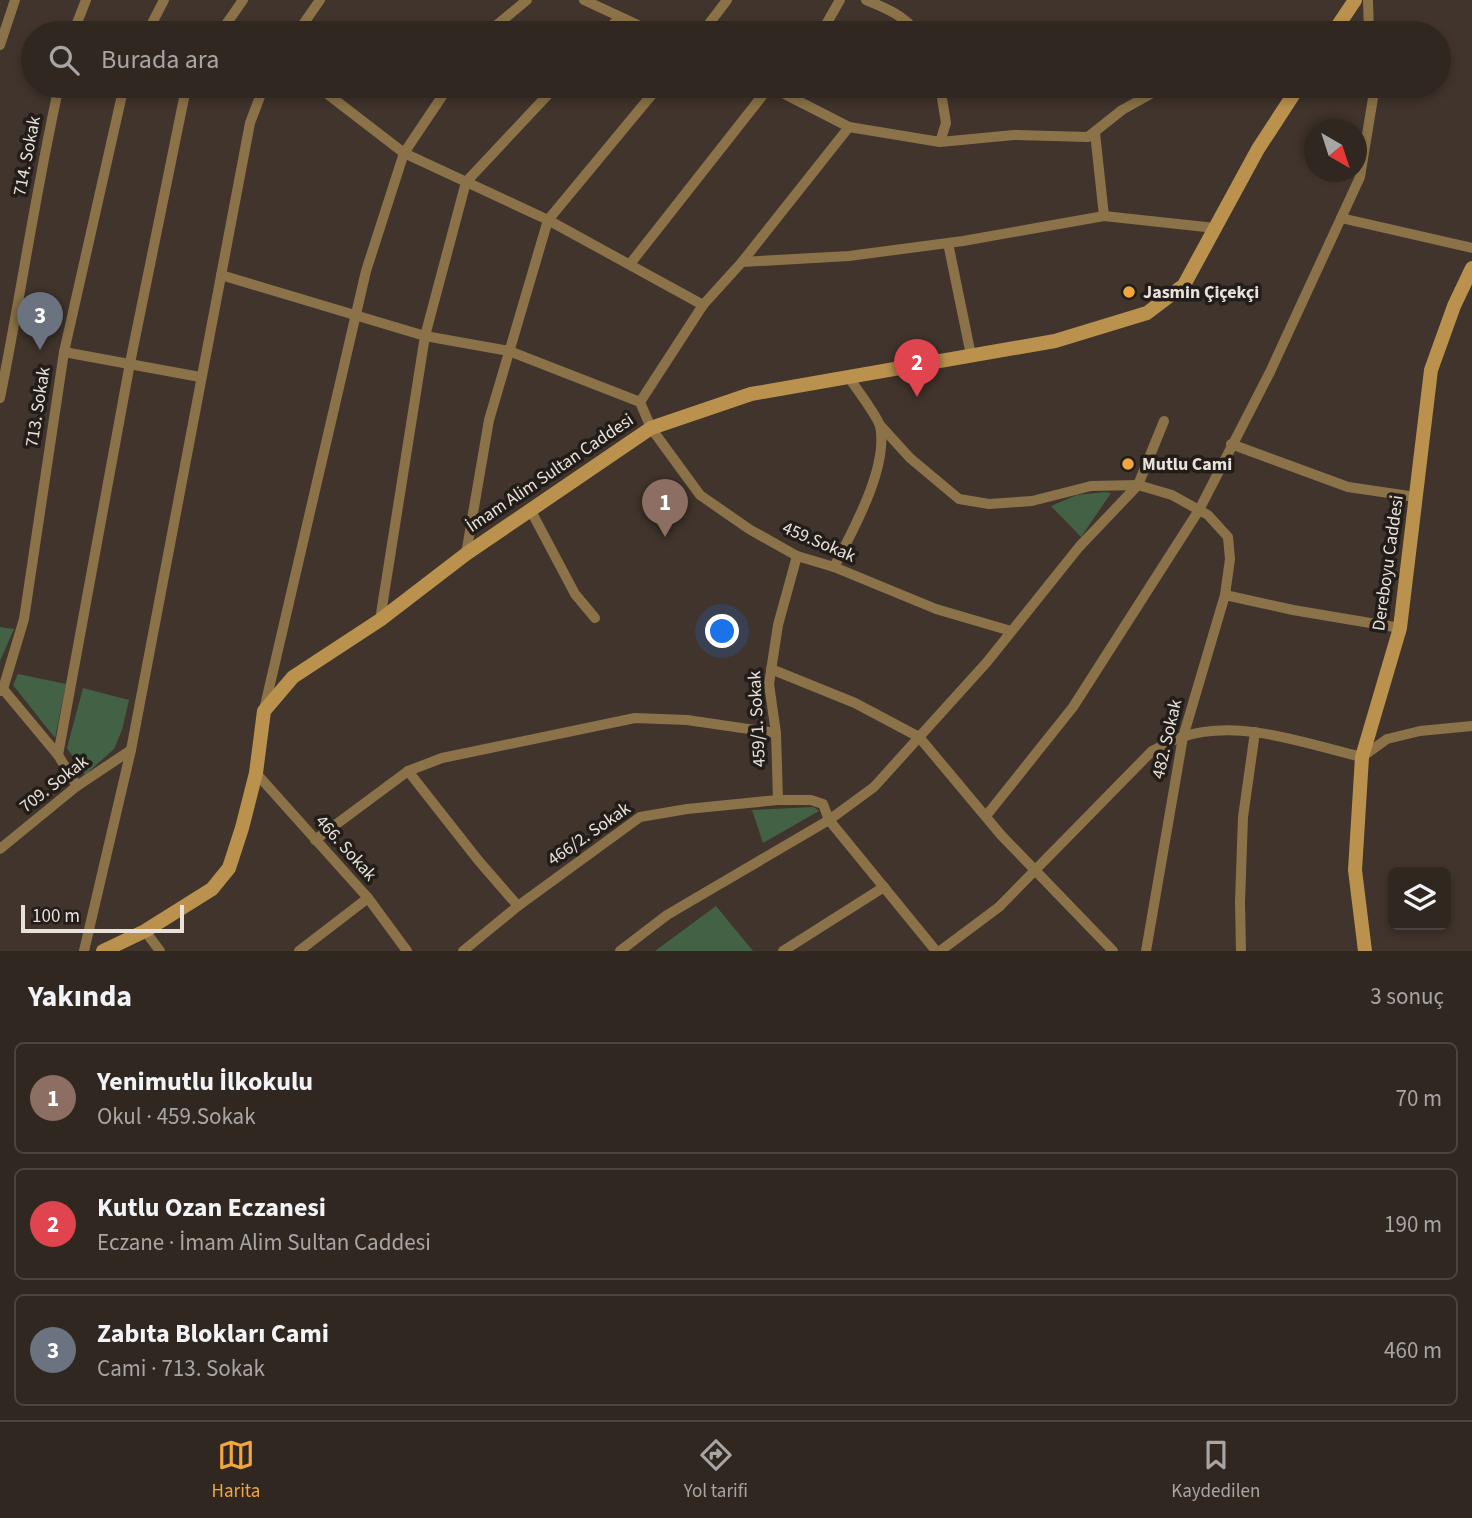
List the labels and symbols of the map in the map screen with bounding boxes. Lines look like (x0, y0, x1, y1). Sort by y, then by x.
street label: 714. Sokak (7, 114, 47, 198)
north arrow (1304, 119, 1367, 182)
place label: Jasmin Çiçekçi (1143, 280, 1259, 305)
marker: Jasmin Çiçekçi (1121, 284, 1137, 300)
pin: 3 (17, 292, 63, 350)
pin: 2 (894, 339, 940, 397)
street label: 713. Sokak (19, 365, 57, 449)
street label: İmam Alim Sultan Caddesi (461, 408, 639, 538)
place label: Mutlu Cami (1142, 452, 1232, 477)
marker: Mutlu Cami (1120, 456, 1136, 472)
pin: 1 (642, 479, 688, 537)
street label: Dereboyu Caddesi (1366, 494, 1410, 632)
street label: 459.Sokak (778, 515, 860, 569)
your location (705, 614, 739, 648)
street label: 459/1. Sokak (742, 670, 772, 768)
street label: 482. Sokak (1146, 697, 1188, 781)
street label: 709. Sokak (14, 749, 94, 819)
street label: 466/2. Sokak (542, 796, 636, 872)
street label: 466. Sokak (310, 810, 382, 887)
scale bar (21, 902, 184, 934)

